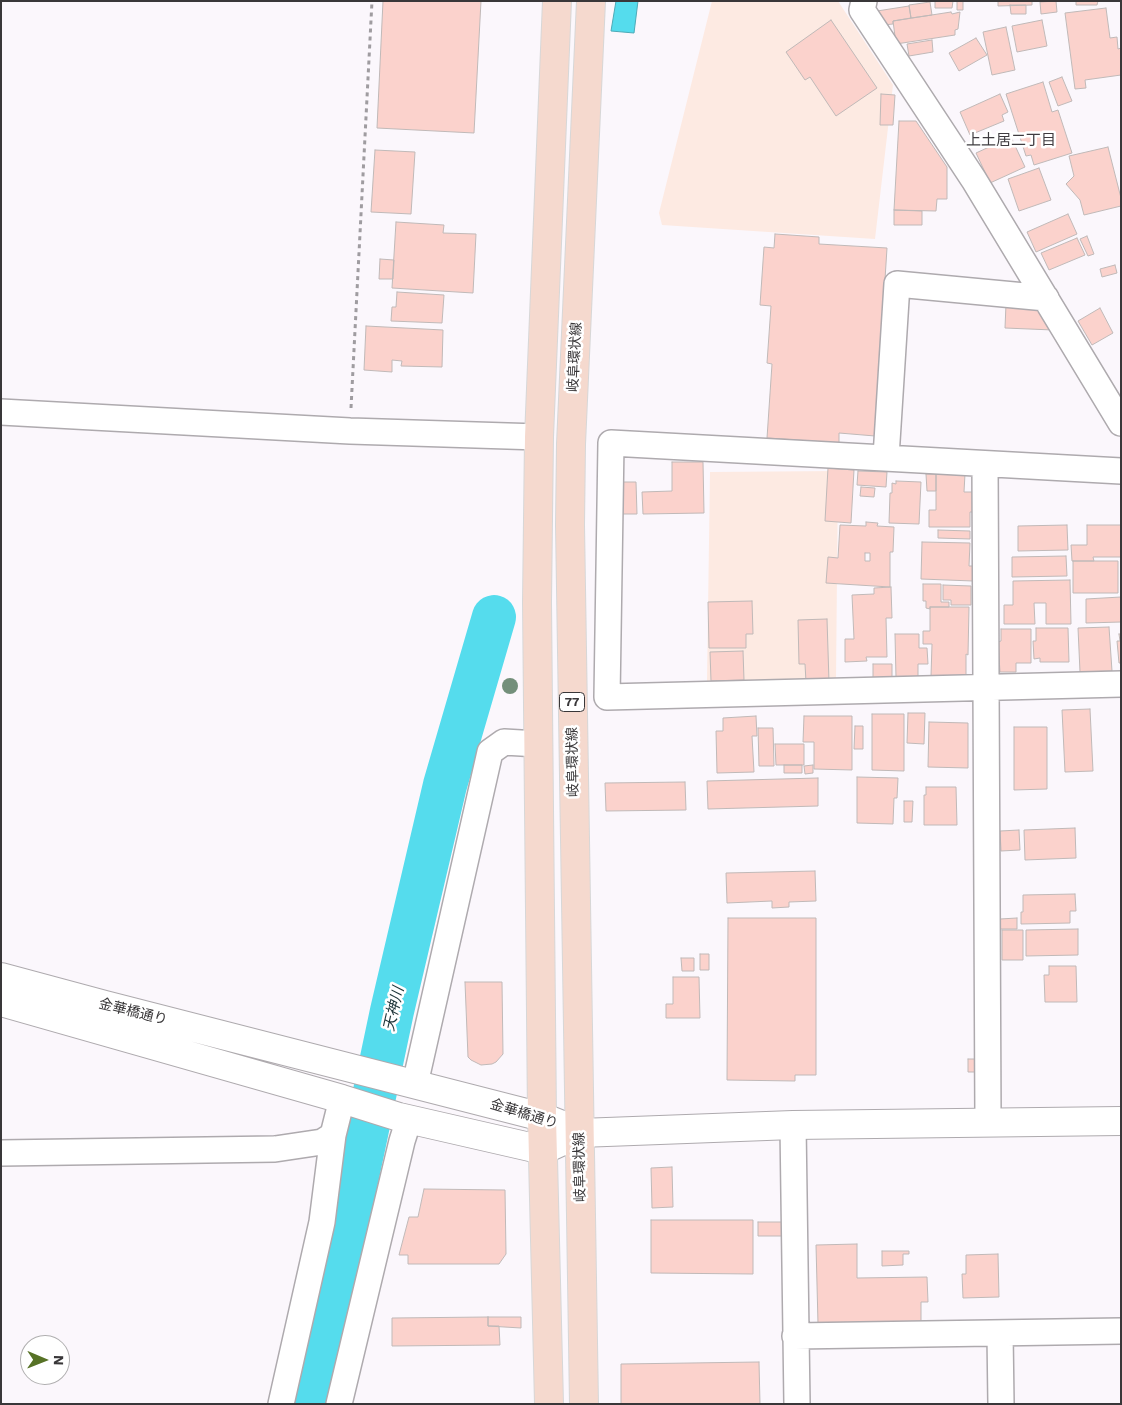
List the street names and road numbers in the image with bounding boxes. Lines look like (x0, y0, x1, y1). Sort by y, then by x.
street label: 岐阜環状線 (565, 322, 585, 392)
road number: 77 (560, 692, 584, 712)
street label: 岐阜環状線 (564, 727, 582, 797)
street label: 金華橋通り (97, 995, 169, 1029)
street label: 金華橋通り (488, 1096, 560, 1132)
street label: 岐阜環状線 (571, 1132, 589, 1202)

